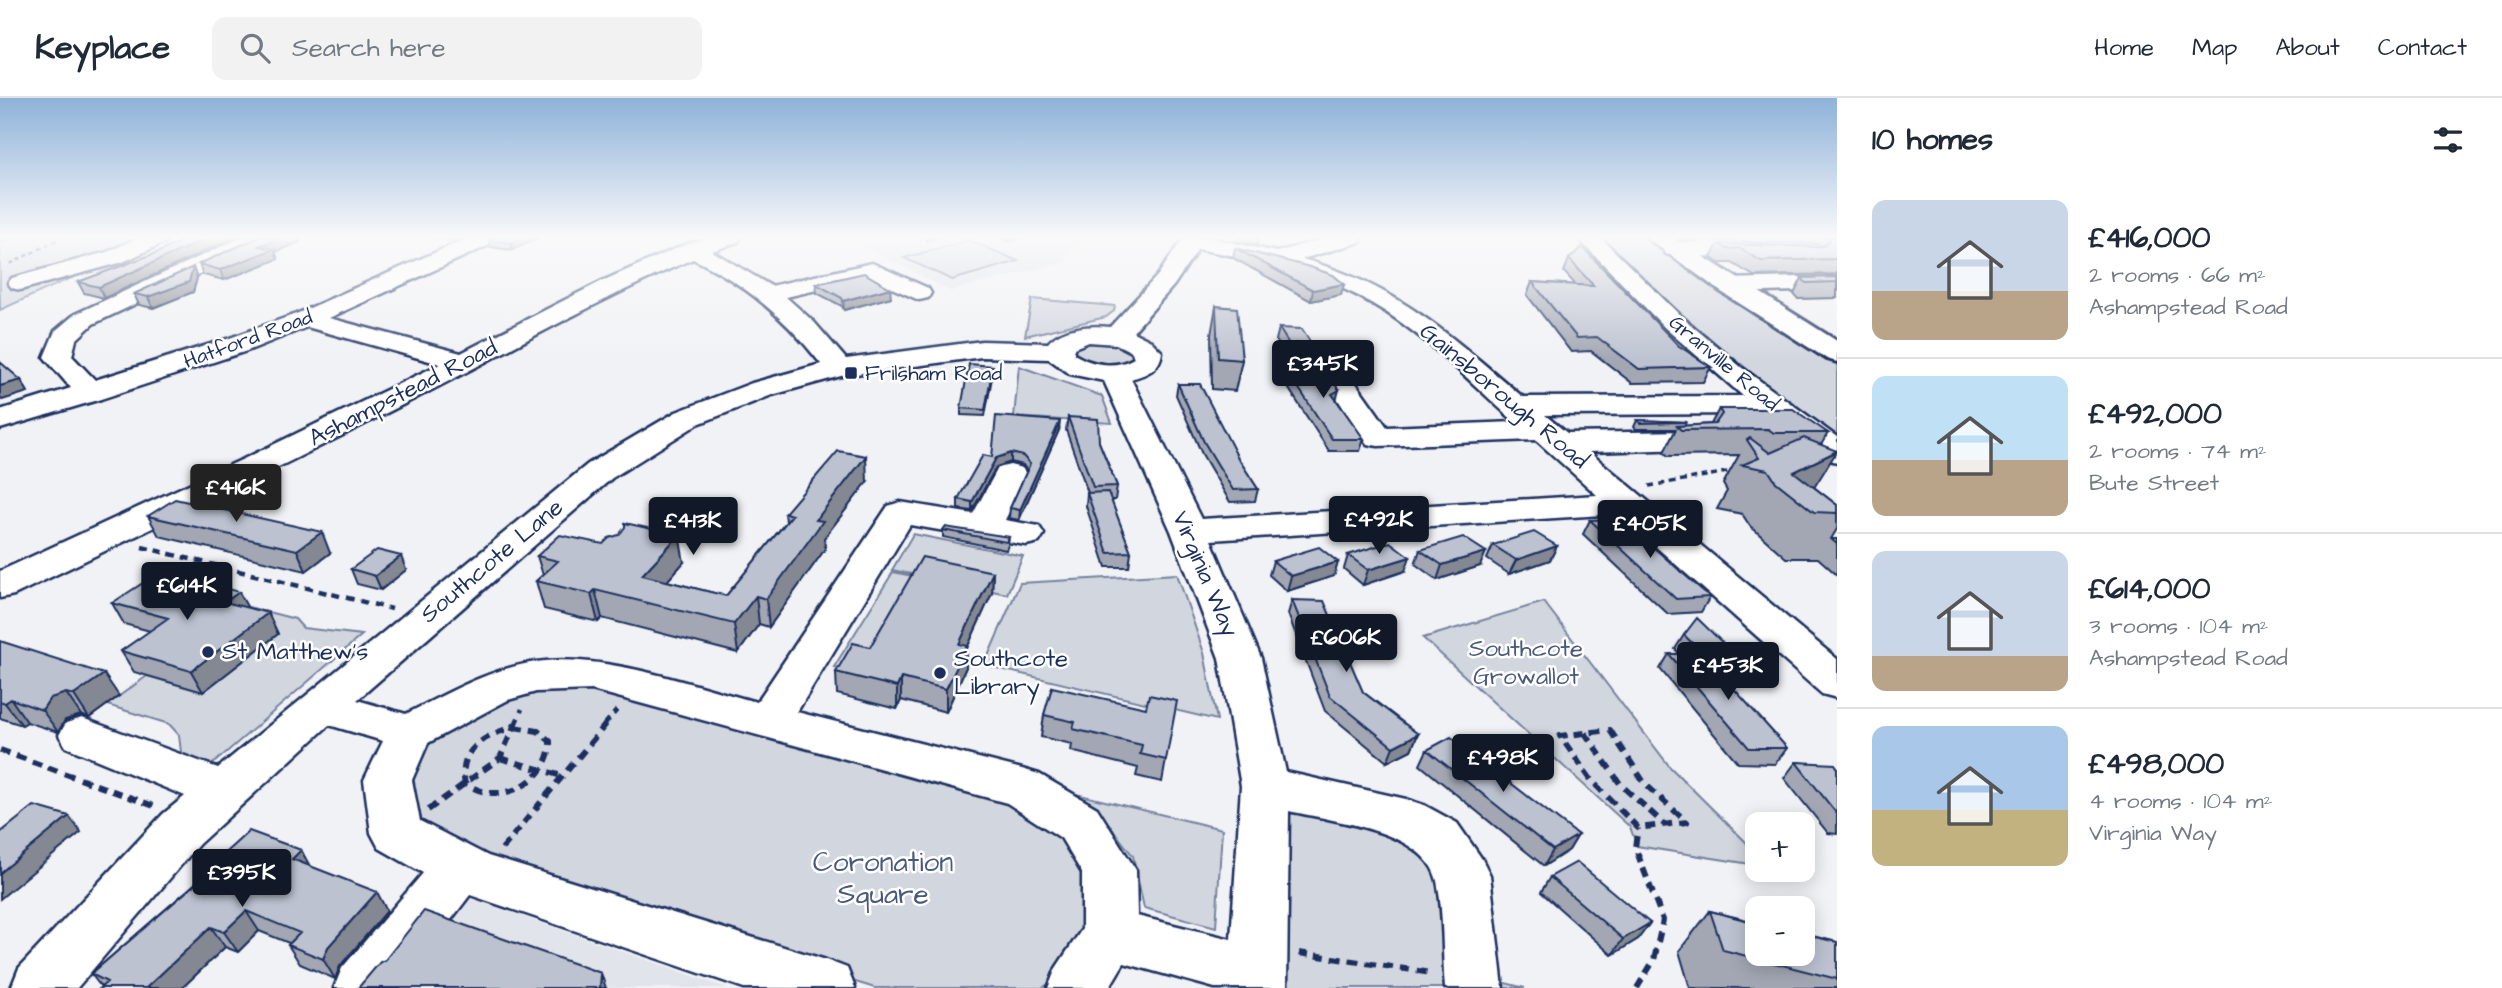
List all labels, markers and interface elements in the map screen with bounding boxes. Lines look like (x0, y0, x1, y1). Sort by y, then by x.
search box (212, 17, 702, 80)
text: Keyplace (35, 25, 170, 71)
icon: search (236, 29, 274, 67)
text: Search here (292, 30, 445, 66)
text: Home (2094, 31, 2154, 65)
text: Map (2192, 31, 2237, 65)
text: About (2275, 31, 2340, 65)
text: Contact (2378, 31, 2467, 65)
text: 10 homes (1872, 119, 1993, 161)
icon: filters (2429, 121, 2467, 159)
text: £416,000 (2089, 217, 2210, 259)
icon: home (1928, 228, 2012, 312)
text: 2 rooms · 66 m² (2089, 259, 2266, 291)
text: Ashampstead Road (2089, 291, 2288, 323)
street label: Hatford Road (180, 302, 317, 376)
street label: Granville Road (1663, 308, 1786, 418)
street label: Gainsborough Road (1411, 315, 1596, 478)
street label: Ashampstead Road (303, 331, 503, 455)
pin: £345K (1274, 341, 1372, 400)
text: £345K (1288, 347, 1358, 379)
place label: Frilsham Road (865, 359, 1002, 388)
marker: Frilsham Road (843, 365, 859, 381)
text: £492,000 (2089, 393, 2222, 435)
icon: home (1928, 404, 2012, 488)
text: 2 rooms · 74 m² (2089, 435, 2267, 467)
pin: £416K (187, 464, 285, 524)
text: Bute Street (2089, 467, 2219, 499)
text: £416K (206, 471, 266, 503)
street label: Southcote Lane (413, 491, 571, 631)
pin: £492K (1330, 496, 1428, 556)
pin: £413K (644, 498, 742, 557)
pin: £405K (1601, 500, 1699, 560)
text: £492K (1345, 503, 1413, 535)
text: £413K (665, 504, 721, 536)
street label: Virginia Way (1162, 506, 1247, 642)
text: £405K (1614, 507, 1686, 539)
pin: £614K (138, 562, 236, 622)
text: £614,000 (2089, 568, 2210, 610)
text: £614K (157, 569, 217, 601)
icon: home (1928, 579, 2012, 663)
text: 3 rooms · 104 m² (2089, 610, 2268, 642)
pin: £606K (1297, 614, 1395, 674)
text: £606K (1311, 621, 1381, 653)
park label: Southcote Growallot (1469, 632, 1583, 694)
place label: St Matthew's (222, 635, 368, 669)
place label: Southcote Library (954, 642, 1068, 705)
pin: £453K (1679, 642, 1777, 702)
text: Ashampstead Road (2089, 642, 2288, 674)
marker: St Matthew's (200, 644, 216, 660)
text: £453K (1693, 649, 1763, 681)
marker: Southcote Library (932, 665, 948, 681)
pin: £498K (1454, 734, 1552, 794)
text: £498K (1468, 741, 1538, 773)
text: £498,000 (2089, 743, 2224, 785)
icon: home (1928, 754, 2012, 838)
text: 4 rooms · 104 m² (2089, 785, 2272, 817)
map controls (1745, 812, 1815, 966)
button: + (1745, 812, 1815, 882)
text: Virginia Way (2089, 817, 2217, 849)
park label: Coronation Square (813, 843, 953, 914)
pin: £395K (193, 850, 291, 909)
text: £395K (208, 856, 276, 888)
button: − (1745, 896, 1815, 966)

